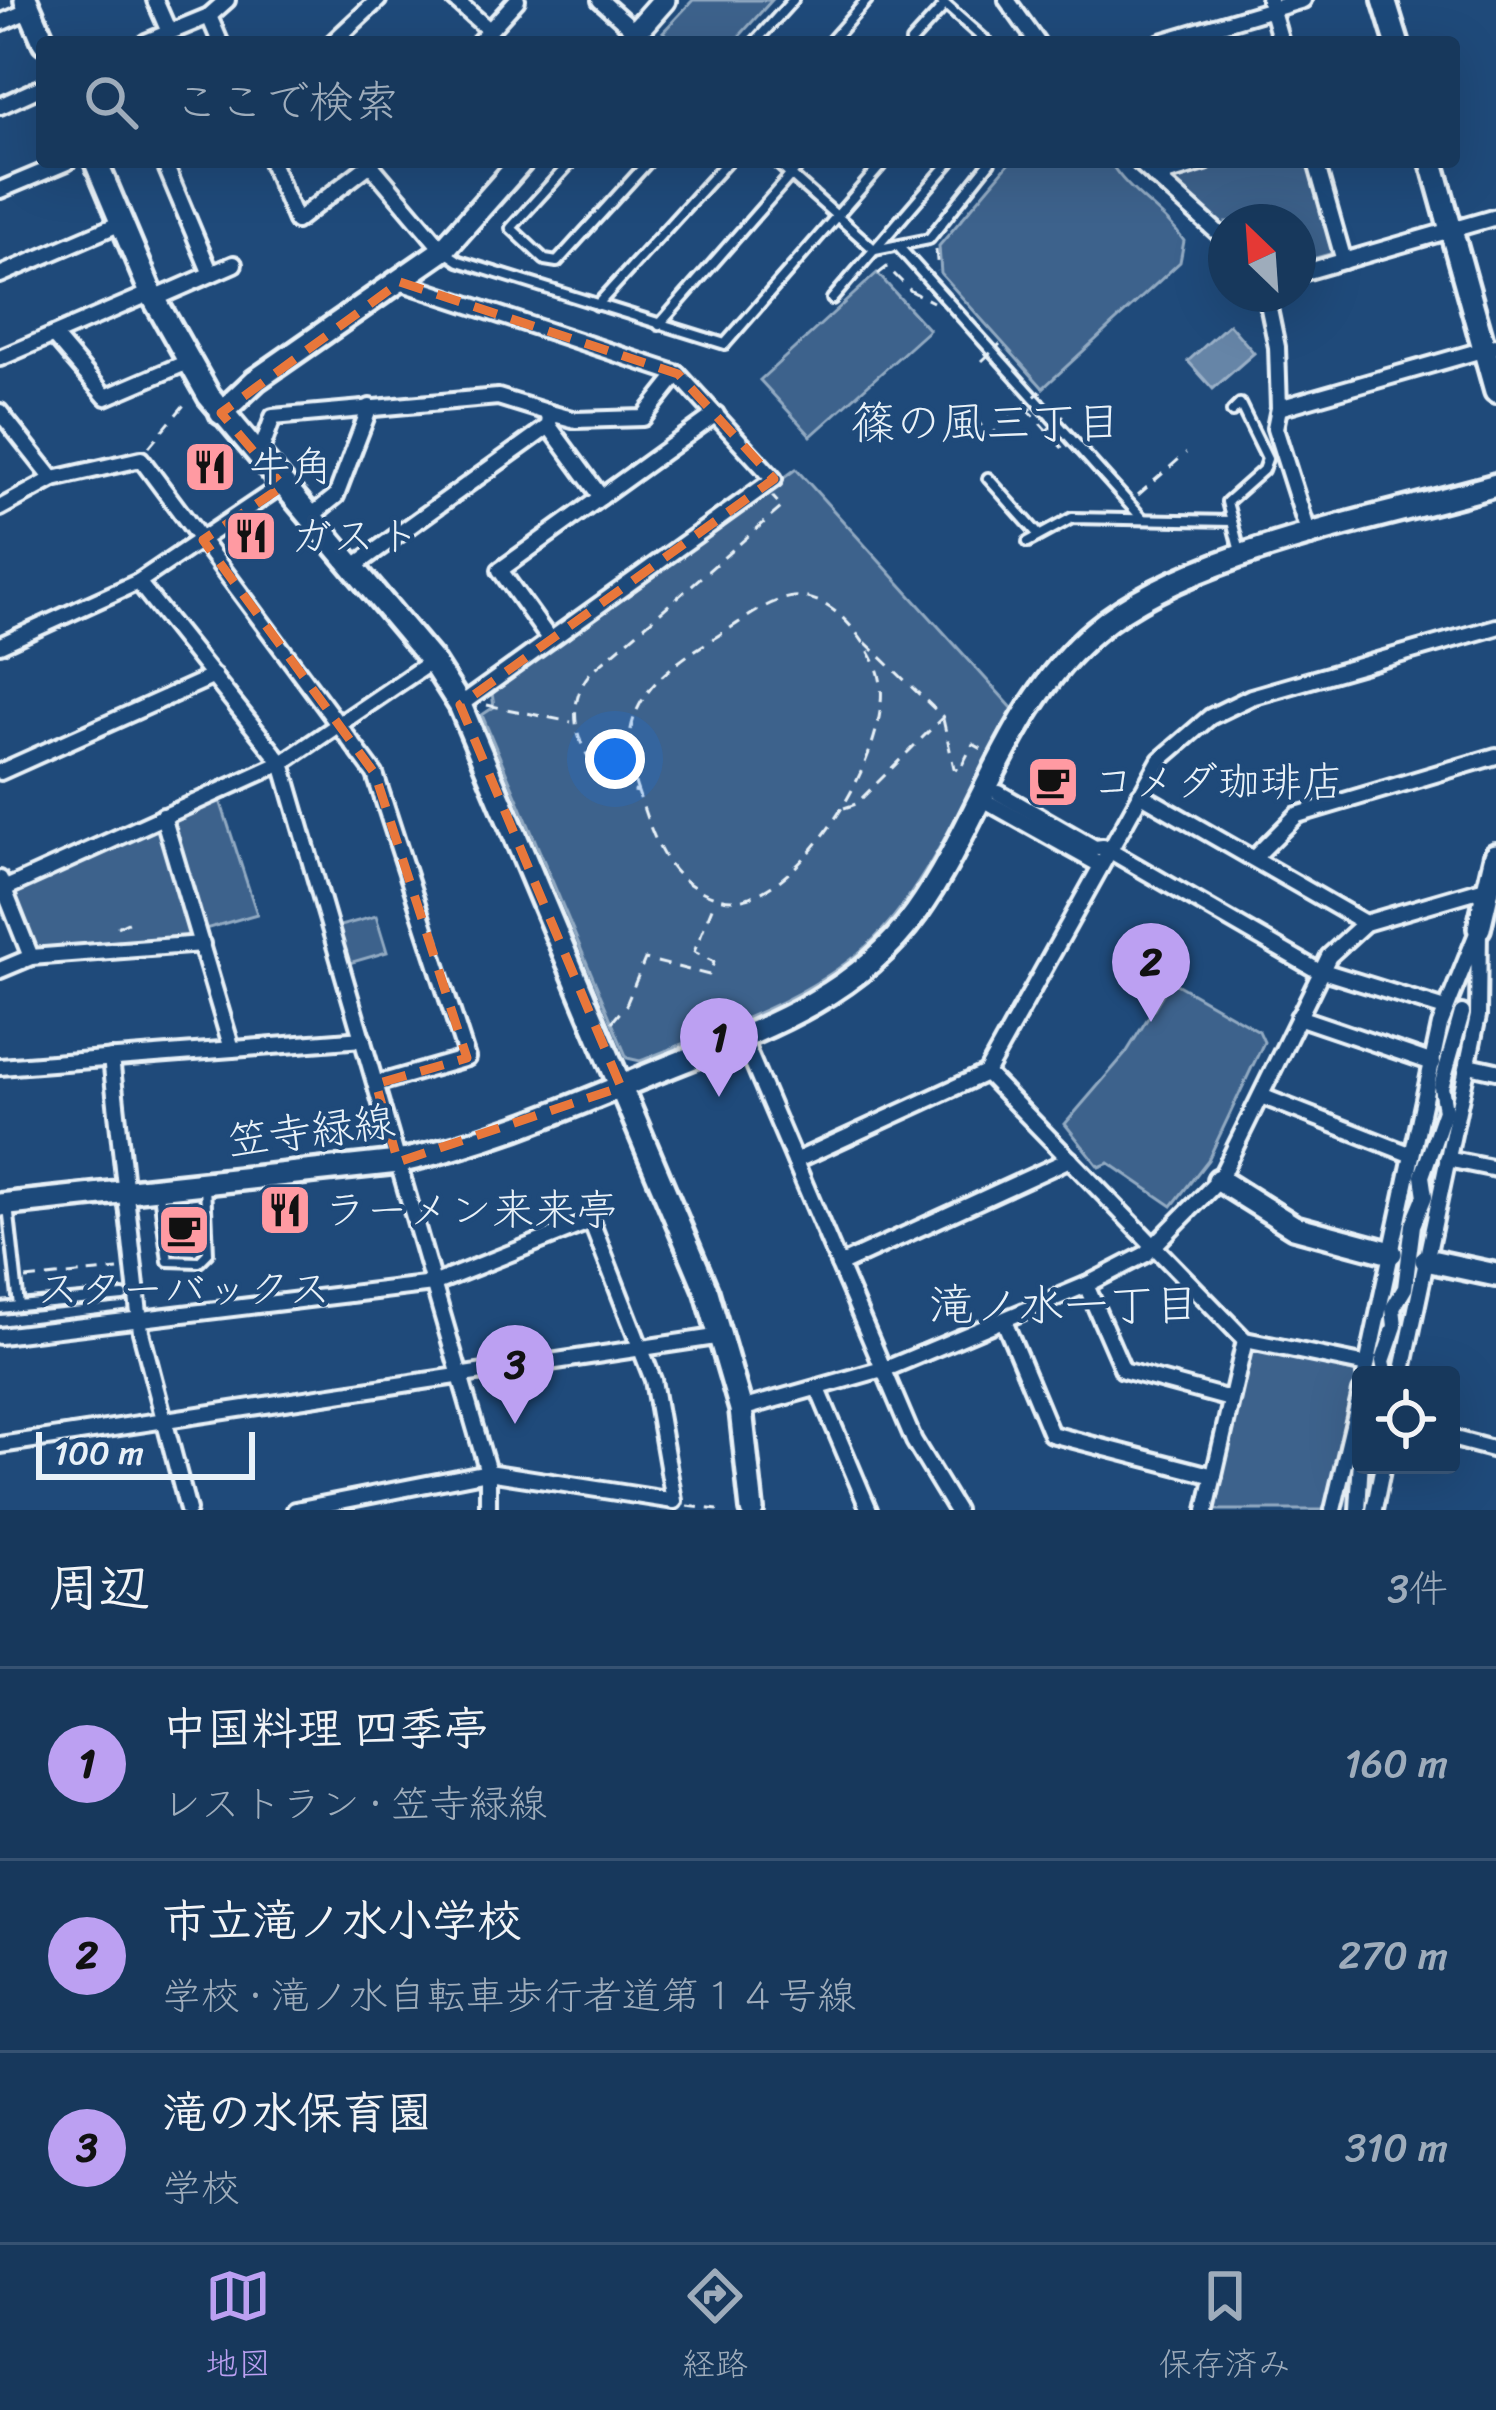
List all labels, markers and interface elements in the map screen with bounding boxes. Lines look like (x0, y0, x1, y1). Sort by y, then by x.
search box (36, 36, 1460, 168)
text: ここで検索 (174, 62, 399, 142)
icon: search (78, 69, 144, 135)
north arrow (1208, 204, 1316, 312)
district label: 篠の風三丁目 (851, 383, 1121, 463)
place label: 牛角 (249, 430, 333, 504)
restaurant icon: 牛角 (182, 439, 238, 495)
place label: ガスト (290, 499, 420, 573)
restaurant icon: ガスト (223, 508, 279, 564)
your location (585, 729, 645, 789)
place label: コメダ珈琲店 (1092, 745, 1344, 819)
cafe icon: コメダ珈琲店 (1025, 754, 1081, 810)
pin: 2 (1112, 923, 1190, 1022)
pin: 1 (680, 998, 758, 1097)
street label: 笠寺緑線 (223, 1084, 399, 1178)
place label: ラーメン来来亭 (324, 1173, 618, 1247)
restaurant icon: ラーメン来来亭 (257, 1182, 313, 1238)
cafe icon: スターバックス (156, 1202, 212, 1258)
place label: スターバックス (37, 1252, 331, 1326)
district label: 滝ノ水一丁目 (929, 1265, 1199, 1345)
pin: 3 (476, 1325, 554, 1424)
map controls (1352, 1366, 1460, 1474)
button: locate (1352, 1366, 1460, 1474)
text: 100 m (54, 1424, 144, 1482)
scale bar (36, 1426, 255, 1479)
text: 周辺 (48, 1543, 150, 1633)
text: 3件 (1388, 1554, 1448, 1623)
text: 中国料理 四季亭 (162, 1689, 489, 1769)
text: 1 (79, 1729, 95, 1798)
text: 160 m (1344, 1729, 1448, 1798)
text: レストラン · 笠寺緑線 (162, 1769, 547, 1838)
text: 市立滝ノ水小学校 (162, 1881, 522, 1961)
text: 2 (76, 1921, 98, 1990)
text: 270 m (1338, 1921, 1448, 1990)
text: 学校 · 滝ノ水自転車歩行者道第１４号線 (162, 1961, 856, 2030)
text: 滝の水保育園 (162, 2073, 432, 2153)
text: 3 (76, 2113, 98, 2182)
text: 310 m (1345, 2113, 1448, 2182)
text: 学校 (162, 2153, 240, 2222)
tab: 地図 (205, 2263, 271, 2393)
tab: 経路 (682, 2263, 748, 2393)
tab: 保存済み (1159, 2263, 1291, 2393)

